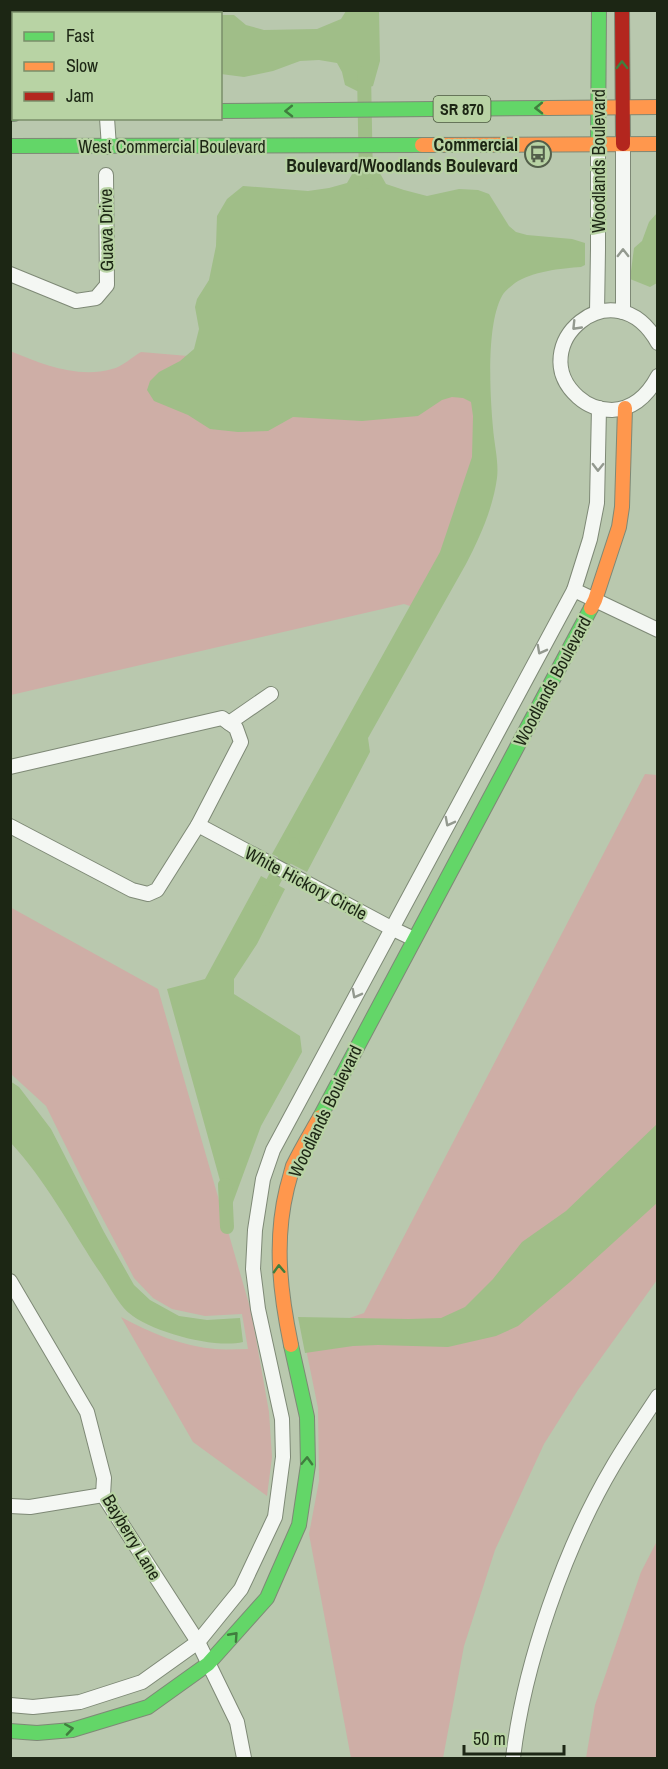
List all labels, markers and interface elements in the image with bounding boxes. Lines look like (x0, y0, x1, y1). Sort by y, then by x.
legend (12, 12, 222, 120)
text: Fast (66, 23, 94, 48)
text: Slow (66, 53, 98, 78)
one-way arrow (616, 60, 628, 69)
text: Jam (66, 83, 94, 108)
street label: Woodlands Boulevard (586, 89, 611, 233)
road number: SR 870 (434, 96, 490, 122)
one-way arrow (535, 102, 544, 114)
one-way arrow (285, 104, 294, 117)
place label: Commercial Boulevard/Woodlands Boulevard (286, 132, 518, 178)
street label: West Commercial Boulevard (78, 134, 266, 159)
bus stop icon: Commercial Boulevard/Woodlands Boulevard (523, 139, 553, 169)
street label: Guava Drive (93, 188, 119, 272)
one-way arrow (617, 249, 629, 258)
one-way arrow (572, 320, 583, 330)
one-way arrow (591, 462, 604, 471)
street label: Woodlands Boulevard (507, 611, 597, 751)
one-way arrow (537, 644, 548, 655)
one-way arrow (445, 816, 456, 826)
street label: White Hickory Circle (240, 840, 372, 926)
one-way arrow (352, 988, 363, 998)
street label: Woodlands Boulevard (282, 1041, 368, 1181)
one-way arrow (273, 1264, 286, 1273)
one-way arrow (301, 1456, 314, 1465)
street label: Bayberry Lane (97, 1489, 167, 1585)
one-way arrow (227, 1632, 238, 1642)
scale bar (464, 1718, 564, 1756)
one-way arrow (64, 1724, 73, 1736)
text: 50 m (473, 1726, 506, 1751)

